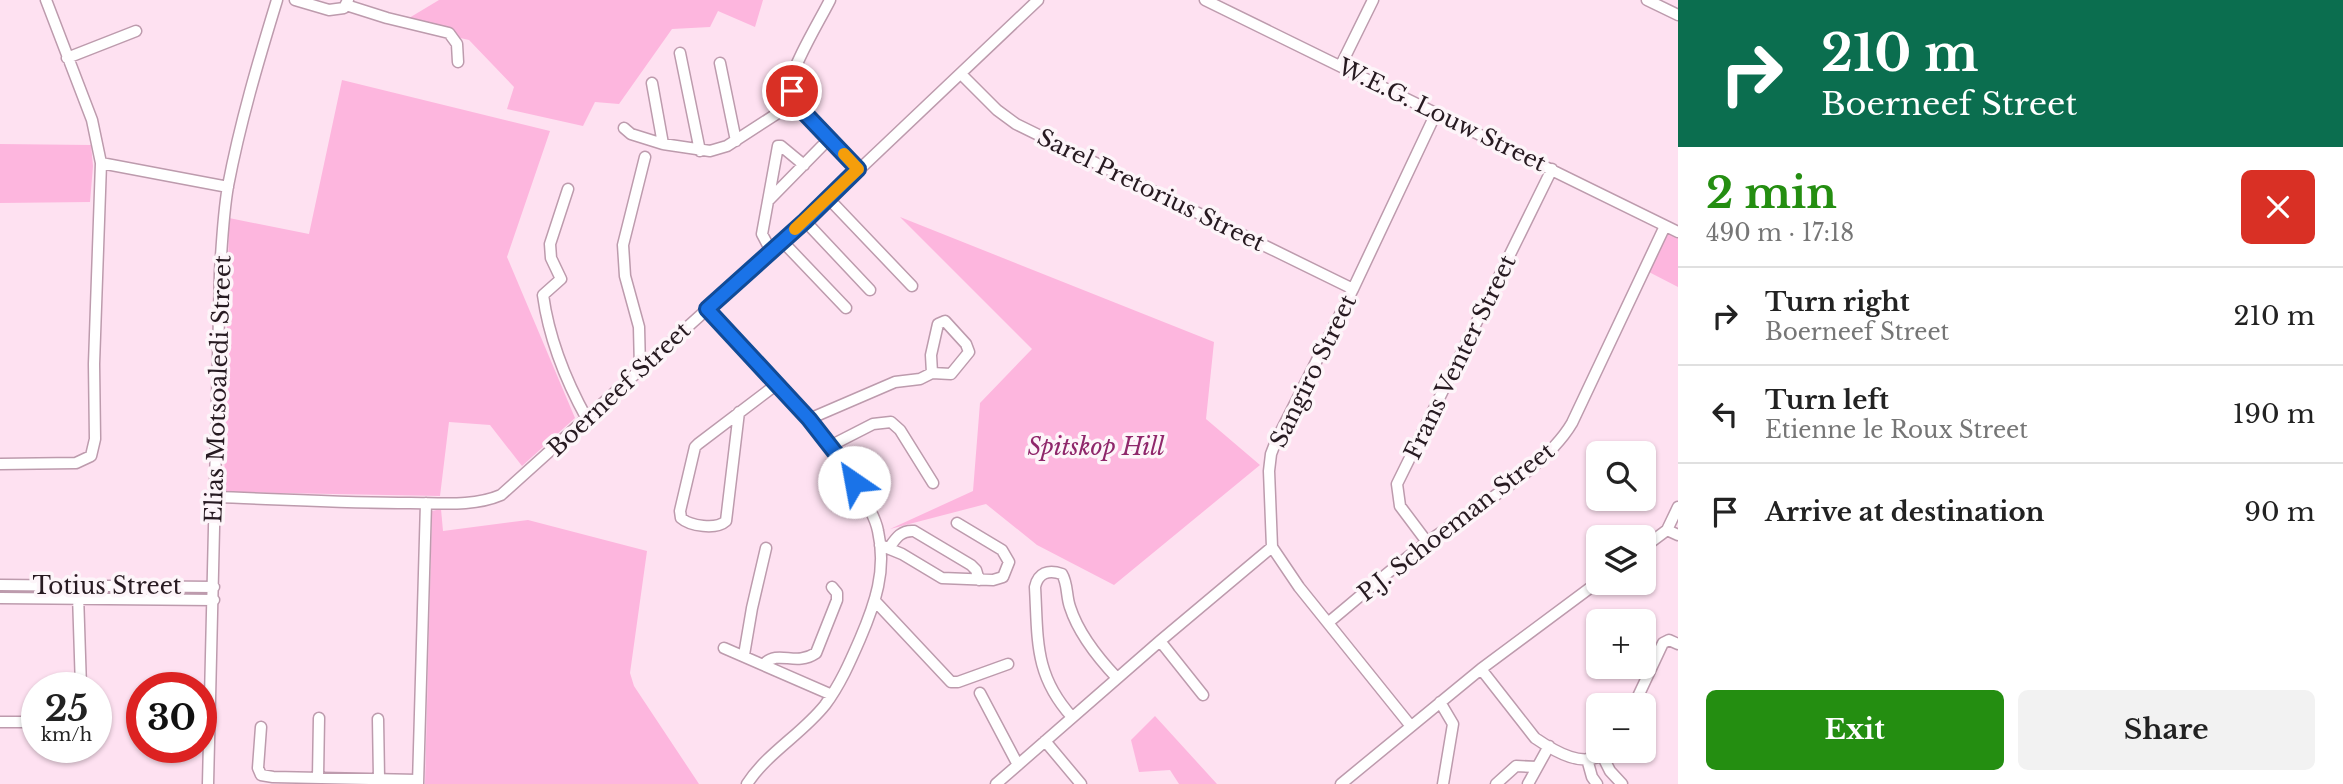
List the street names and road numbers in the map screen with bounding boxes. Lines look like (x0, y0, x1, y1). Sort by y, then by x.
street label: W.E.G. Louw Street (1333, 52, 1551, 178)
street label: Sarel Pretorius Street (1033, 123, 1270, 257)
street label: Frans Venter Street (1398, 250, 1522, 464)
street label: Elias Motsoaledi Street (199, 254, 237, 523)
street label: Sangiro Street (1264, 290, 1362, 452)
street label: Boerneef Street (542, 316, 696, 462)
street label: P.J. Schoeman Street (1352, 437, 1560, 607)
street label: Totius Street (32, 572, 182, 600)

